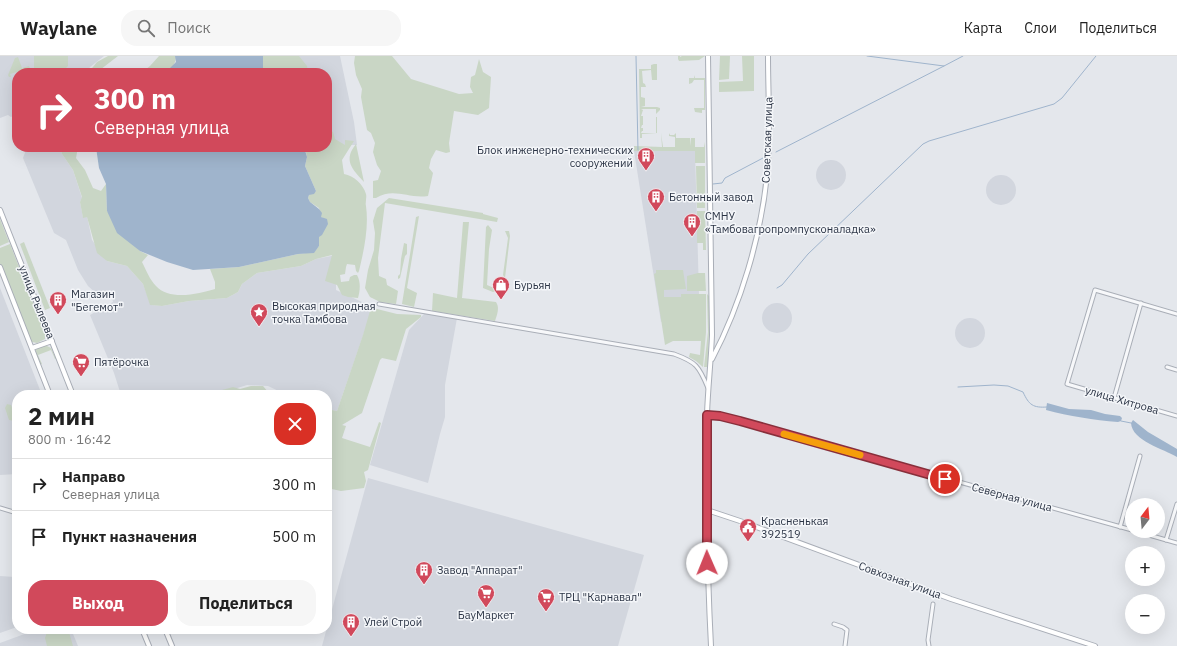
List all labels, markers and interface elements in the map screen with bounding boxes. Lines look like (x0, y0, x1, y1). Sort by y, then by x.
search box (121, 10, 401, 46)
text: Waylane (20, 16, 97, 40)
icon: search (135, 17, 157, 39)
text: Поиск (167, 18, 211, 37)
text: Карта (964, 19, 1002, 37)
text: Слои (1024, 19, 1057, 37)
text: Поделиться (1079, 19, 1157, 37)
text: 300 m (94, 80, 176, 117)
icon: right (28, 84, 80, 136)
street label: Советская улица (758, 96, 776, 183)
text: Северная улица (94, 116, 229, 139)
place label: Блок инженерно-технических сооружений (477, 143, 633, 170)
building icon: Блок инженерно-технических сооружений (636, 146, 656, 171)
building icon: Бетонный завод (646, 187, 666, 212)
place label: Бетонный завод (669, 190, 754, 204)
place label: СМНУ «Тамбовагропромпусконаладка» (705, 209, 876, 236)
building icon: СМНУ «Тамбовагропромпусконаладка» (682, 212, 702, 237)
street label: улица Рылеева (16, 263, 58, 341)
shop icon: Бурьян (491, 275, 511, 300)
place label: Бурьян (514, 278, 551, 292)
place label: Магазин "Бегемот" (71, 287, 123, 314)
building icon: Магазин "Бегемот" (48, 290, 68, 315)
place label: Высокая природная точка Тамбова (272, 299, 376, 326)
place icon: Высокая природная точка Тамбова (249, 302, 269, 327)
supermarket icon: Пятёрочка (71, 352, 91, 377)
place label: Пятёрочка (94, 355, 149, 369)
street label: улица Хитрова (1084, 383, 1161, 417)
text: 2 мин (28, 400, 95, 432)
button: close (274, 403, 316, 445)
text: 800 m · 16:42 (28, 431, 111, 448)
pin (928, 462, 962, 496)
text: Направо (62, 467, 125, 486)
icon: arrive (934, 468, 956, 490)
icon: right (28, 474, 50, 496)
text: 300 m (272, 475, 316, 494)
street label: Северная улица (970, 480, 1054, 514)
text: Северная улица (62, 486, 160, 503)
north arrow (1125, 498, 1165, 538)
map controls (1125, 498, 1165, 634)
place label: Красненькая 392519 (761, 514, 828, 541)
public building icon: Красненькая 392519 (738, 517, 758, 542)
icon: arrive (28, 526, 50, 548)
text: Пункт назначения (62, 527, 197, 546)
text: 500 m (272, 527, 316, 546)
position arrow (686, 542, 728, 584)
button: + (1125, 546, 1165, 586)
street label: Совхозная улица (857, 559, 943, 602)
building icon: Завод "Аппарат" (414, 560, 434, 585)
place label: Завод "Аппарат" (437, 563, 523, 577)
button: Выход (28, 580, 168, 626)
button: Поделиться (176, 580, 316, 626)
supermarket icon: БауМаркет (476, 583, 496, 608)
supermarket icon: ТРЦ "Карнавал" (536, 587, 556, 612)
place label: ТРЦ "Карнавал" (559, 590, 642, 604)
button: − (1125, 594, 1165, 634)
place label: БауМаркет (458, 608, 514, 622)
building icon: Улей Строй (341, 612, 361, 637)
place label: Улей Строй (364, 615, 422, 629)

